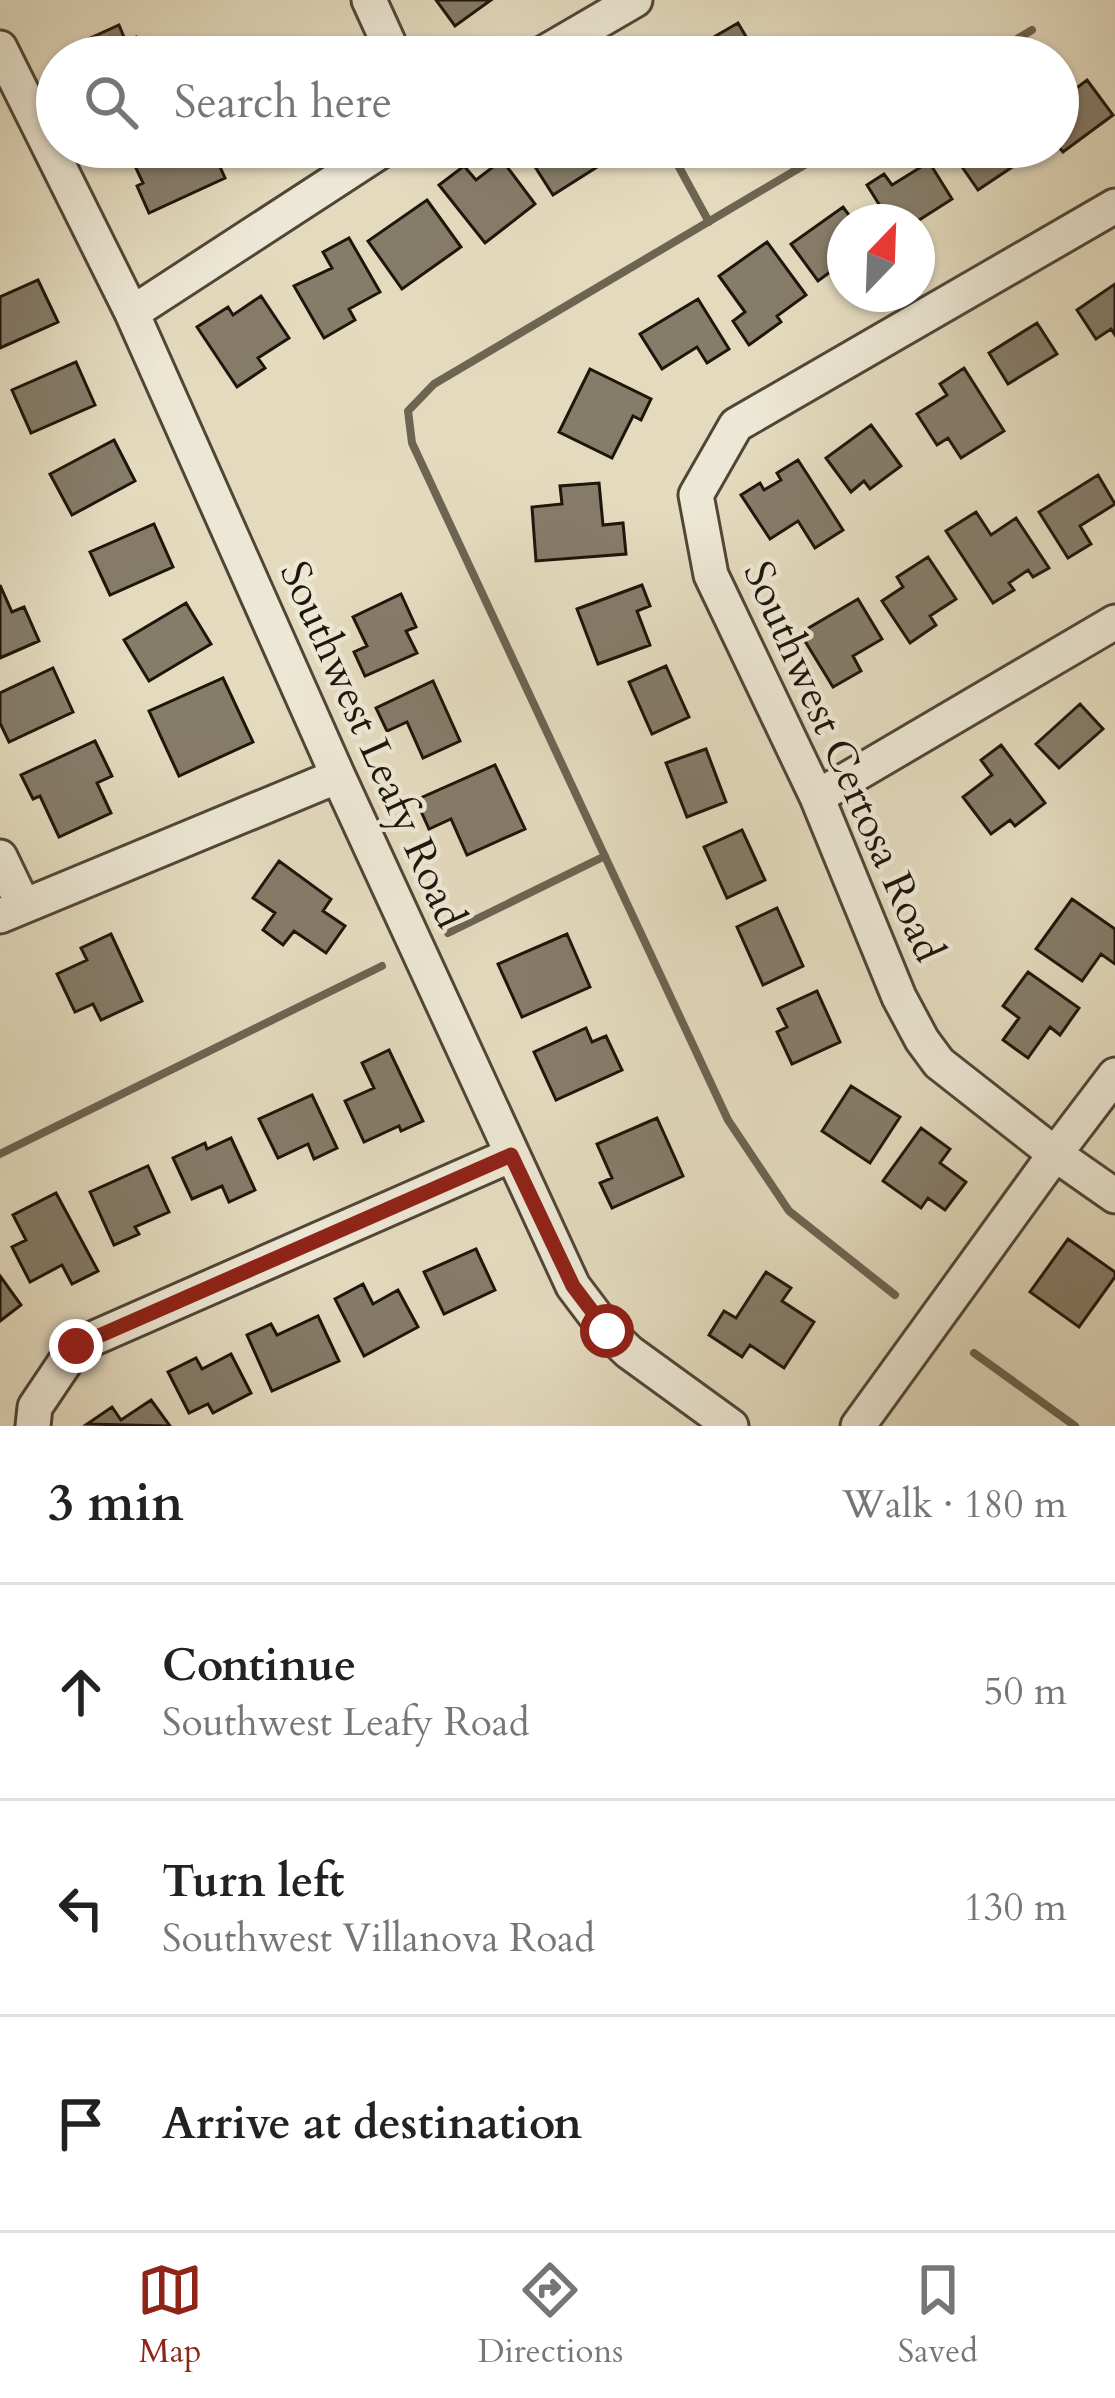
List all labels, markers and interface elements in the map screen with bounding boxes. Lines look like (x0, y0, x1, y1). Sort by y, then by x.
search box (36, 36, 1079, 168)
icon: search (78, 69, 144, 135)
text: Search here (174, 72, 392, 133)
north arrow (827, 204, 935, 312)
street label: Southwest Leafy Road (266, 552, 479, 937)
street label: Southwest Certosa Road (730, 552, 958, 971)
route start (580, 1304, 634, 1358)
route end (49, 1319, 103, 1373)
text: 3 min (48, 1469, 184, 1539)
text: Walk · 180 m (842, 1478, 1067, 1531)
text: Continue (162, 1635, 356, 1696)
icon: ahead (48, 1659, 114, 1725)
text: 50 m (984, 1665, 1067, 1718)
text: Southwest Leafy Road (162, 1696, 529, 1749)
text: Turn left (162, 1851, 344, 1912)
icon: left (48, 1875, 114, 1941)
text: 130 m (964, 1881, 1067, 1934)
text: Southwest Villanova Road (162, 1912, 595, 1965)
icon: arrive (48, 2091, 114, 2157)
text: Arrive at destination (162, 2093, 582, 2154)
tab: Map (137, 2257, 203, 2374)
tab: Directions (478, 2257, 623, 2374)
tab: Saved (898, 2257, 978, 2374)

